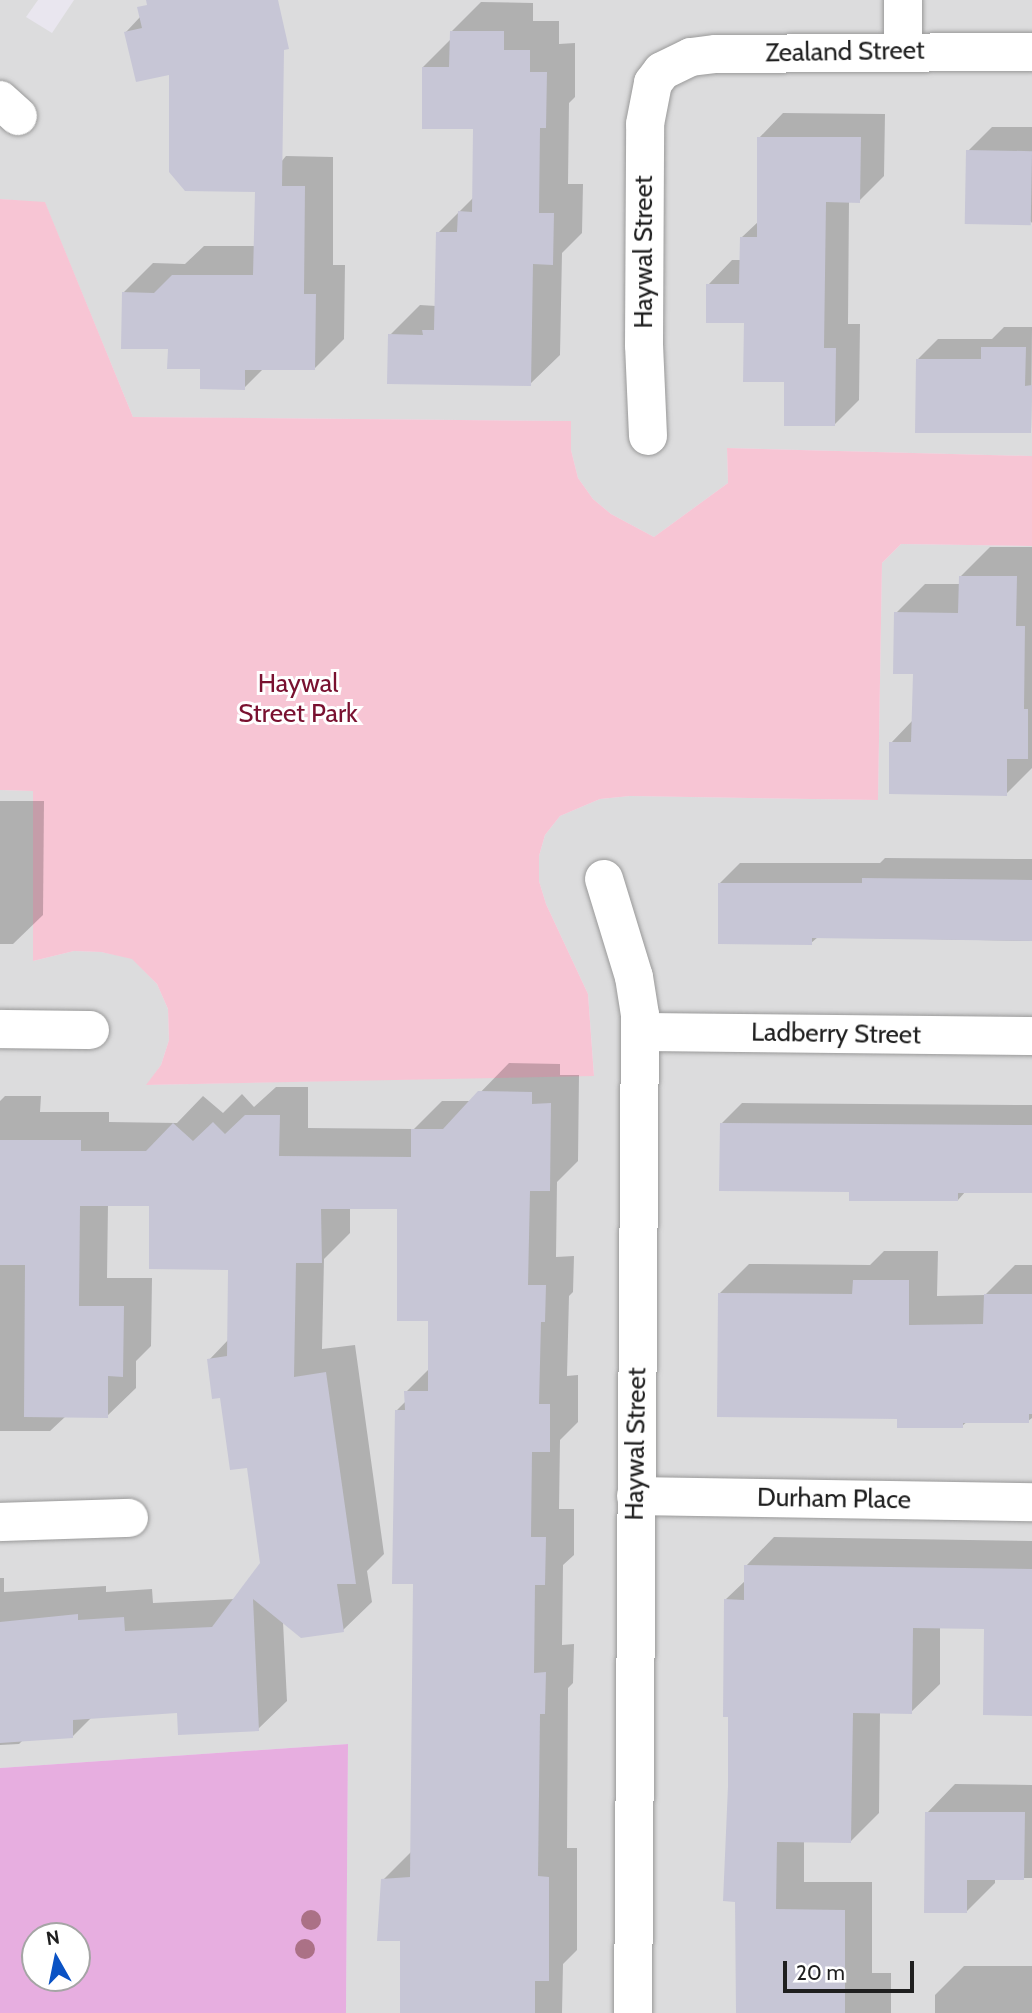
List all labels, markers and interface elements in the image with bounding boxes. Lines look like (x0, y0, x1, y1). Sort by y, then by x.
street label: Zealand Street (765, 35, 925, 69)
street label: Haywal Street (628, 175, 660, 329)
park label: Haywal Street Park (238, 668, 358, 730)
street label: Ladberry Street (751, 1017, 921, 1051)
street label: Haywal Street (619, 1367, 653, 1521)
street label: Durham Place (757, 1482, 911, 1516)
north arrow (21, 1922, 91, 1992)
text: N (45, 1925, 61, 1950)
scale bar (787, 1946, 918, 1990)
text: 20 m (796, 1960, 845, 1985)

